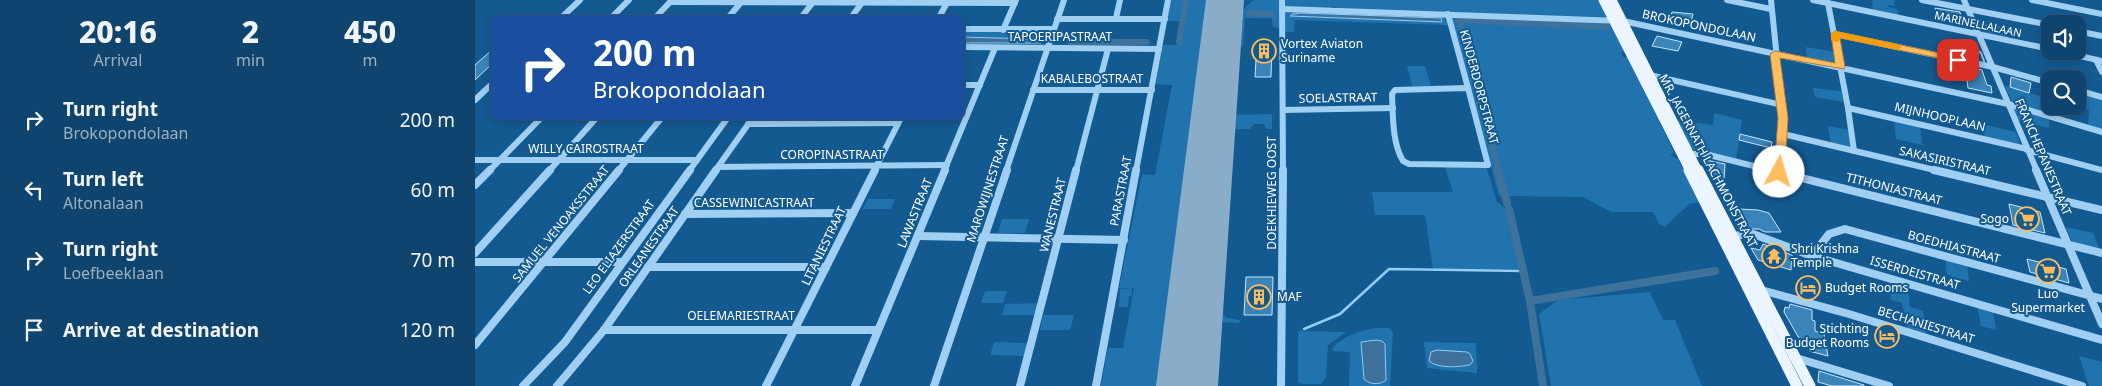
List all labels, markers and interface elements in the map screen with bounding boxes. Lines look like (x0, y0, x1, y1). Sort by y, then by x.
street label: BROKOPONDOLAAN (1641, 5, 1758, 46)
street label: MARINELLALAAN (1933, 7, 2023, 40)
text: 20:16 (79, 11, 157, 52)
text: 2 (242, 11, 259, 52)
text: 450 (344, 11, 396, 52)
map controls (2041, 15, 2086, 115)
button: sound (2041, 15, 2086, 60)
street label: TAPOERIPASTRAAT (1008, 28, 1113, 45)
street label: KINDERDORPSTRAAT (1456, 28, 1503, 147)
text: 200 m (593, 29, 696, 76)
icon: right (510, 35, 575, 100)
place label: Vortex Aviaton Suriname (1281, 35, 1363, 66)
building icon: Vortex Aviaton Suriname (1251, 38, 1277, 64)
pin (1937, 39, 1979, 81)
icon: arrive (1944, 46, 1972, 74)
text: Arrival (94, 49, 142, 71)
text: min (236, 49, 265, 71)
text: m (362, 49, 377, 71)
street label: KABALEBOSTRAAT (1041, 70, 1144, 87)
button: search (2041, 70, 2086, 115)
street label: MR. JAGERNATH LACHMONSTRAAT (1655, 71, 1762, 251)
text: Brokopondolaan (593, 74, 766, 104)
street label: SOELASTRAAT (1299, 88, 1378, 107)
text: Turn right (63, 96, 158, 122)
street label: FRANCHEPANESTRAAT (2011, 96, 2076, 218)
street label: MIJNHOOPLAAN (1893, 98, 1987, 135)
icon: right (20, 106, 48, 134)
text: 200 m (400, 107, 455, 133)
text: Brokopondolaan (63, 122, 189, 144)
street label: MAROWIJNESTRAAT (962, 133, 1013, 244)
street label: DOEKHIEWEG OOST (1263, 136, 1280, 250)
street label: WILLY CAIROSTRAAT (528, 140, 644, 157)
street label: SAKASIRISTRAAT (1898, 142, 1993, 179)
position arrow (1752, 145, 1804, 197)
street label: COROPINASTRAAT (780, 146, 884, 163)
street label: PARASTRAAT (1105, 154, 1136, 228)
street label: SAMUEL VENOAKSSTRAAT (508, 161, 613, 286)
text: Turn left (63, 166, 144, 192)
street label: TITHONIASTRAAT (1844, 168, 1944, 209)
street label: LAWASTRAAT (893, 175, 936, 250)
icon: left (20, 176, 48, 204)
street label: WANESTRAAT (1035, 176, 1070, 254)
text: 60 m (411, 177, 455, 203)
text: Altonalaan (63, 192, 144, 214)
street label: CASSEWINICASTRAAT (694, 194, 815, 211)
street label: LEO ELIAZERSTRAAT (578, 196, 659, 297)
street label: ORLEANESTRAAT (614, 203, 683, 291)
street label: LITANIESTRAAT (797, 203, 850, 288)
supermarket icon: Sogo (2014, 206, 2040, 232)
place label: Sogo (1981, 210, 2009, 227)
street label: BOEDHIASTRAAT (1906, 226, 2003, 267)
text: Turn right (63, 236, 158, 262)
place label: Shri Krishna Temple (1791, 240, 1859, 271)
temple icon: Shri Krishna Temple (1761, 243, 1787, 269)
icon: right (20, 246, 48, 274)
text: 70 m (411, 247, 455, 273)
street label: ISSERDEISTRAAT (1868, 252, 1962, 294)
supermarket icon: Luo Supermarket (2035, 258, 2061, 284)
text: Loefbeeklaan (63, 262, 164, 284)
hotel icon: Budget Rooms (1795, 275, 1821, 301)
place label: Budget Rooms (1825, 279, 1908, 296)
building icon: MAF (1246, 284, 1272, 310)
place label: Luo Supermarket (2011, 285, 2085, 316)
place label: MAF (1277, 288, 1302, 305)
street label: BECHANIESTRAAT (1876, 302, 1977, 347)
street label: OELEMARIESTRAAT (687, 307, 795, 324)
icon: arrive (20, 316, 48, 344)
text: Arrive at destination (63, 317, 259, 343)
text: 120 m (400, 317, 455, 343)
place label: Stichting Budget Rooms (1786, 320, 1869, 351)
hotel icon: Stichting Budget Rooms (1874, 323, 1900, 349)

